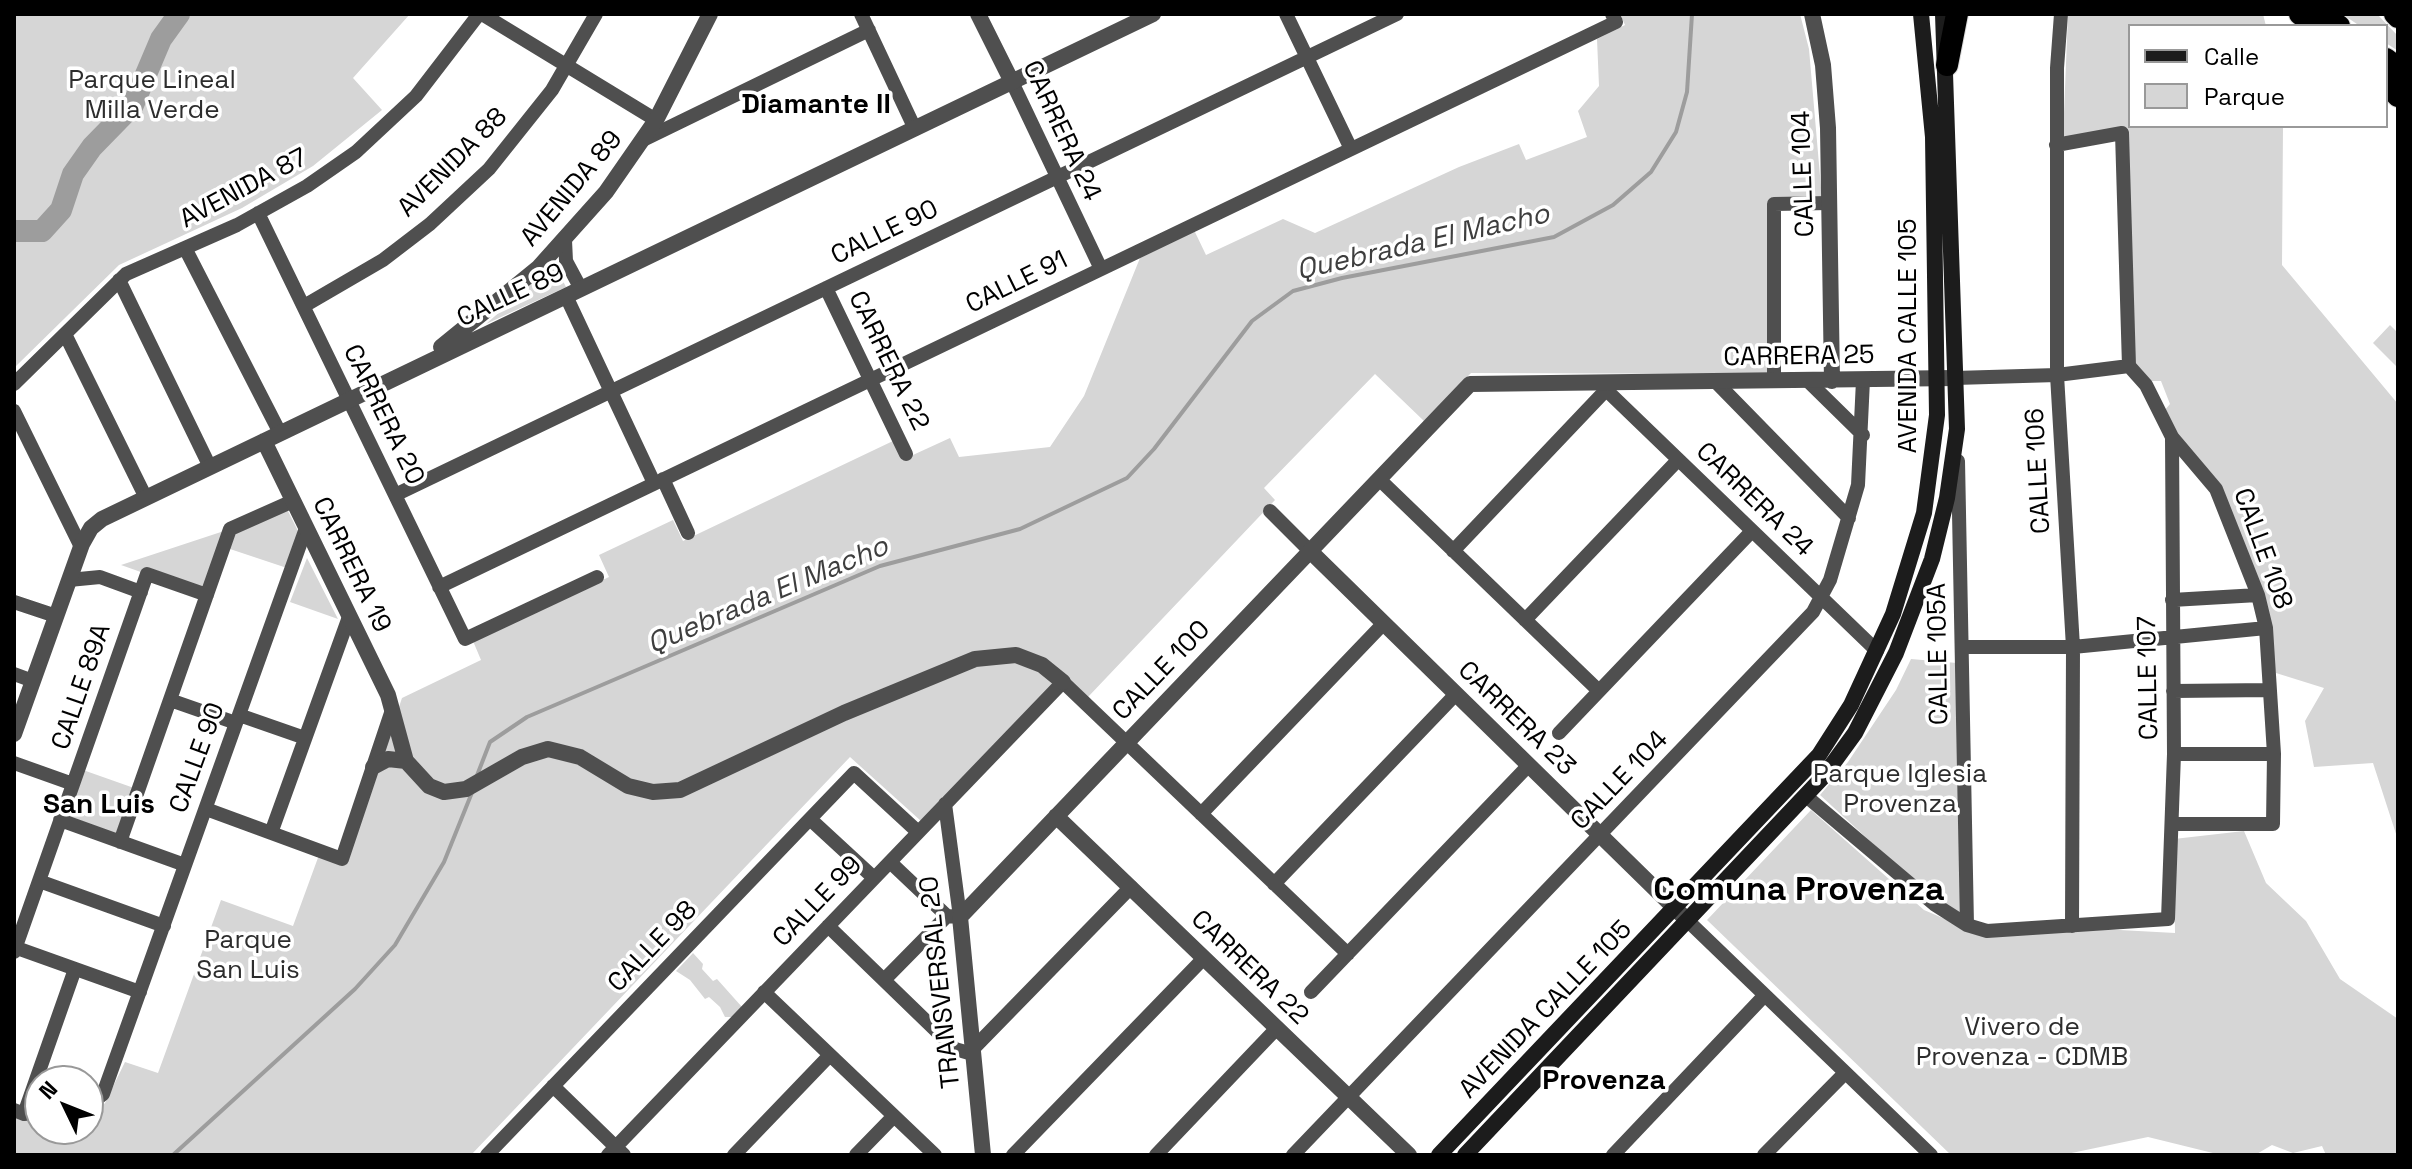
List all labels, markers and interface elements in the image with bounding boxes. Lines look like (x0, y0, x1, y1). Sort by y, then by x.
legend (2128, 24, 2388, 128)
text: Calle (2204, 41, 2259, 72)
street label: CARRERA 24 (1015, 56, 1107, 206)
park label: Parque Lineal Milla Verde (68, 65, 236, 126)
text: Parque (2204, 81, 2285, 112)
district label: Diamante II (741, 88, 891, 122)
street label: AVENIDA 88 (392, 102, 514, 224)
street label: CALLE 104 (1786, 110, 1822, 238)
street label: AVENIDA 89 (515, 125, 629, 253)
street label: AVENIDA 87 (175, 142, 313, 236)
street label: CALLE 90 (826, 194, 944, 272)
water label: Quebrada El Macho (1293, 198, 1553, 288)
street label: AVENIDA CALLE 105 (1893, 218, 1925, 454)
street label: CALLE 91 (961, 245, 1073, 321)
street label: CALLE 89 (452, 258, 570, 334)
street label: CARRERA 22 (841, 286, 935, 436)
street label: CARRERA 20 (336, 340, 430, 490)
street label: CARRERA 25 (1723, 340, 1875, 374)
street label: CALLE 106 (2020, 407, 2058, 535)
street label: CARRERA 24 (1689, 436, 1819, 564)
street label: CALLE 108 (2226, 484, 2298, 614)
street label: CARRERA 19 (305, 492, 397, 638)
water label: Quebrada El Macho (642, 530, 894, 662)
street label: CALLE 105A (1922, 583, 1956, 725)
street label: CALLE 100 (1107, 615, 1217, 727)
street label: CALLE 107 (2132, 616, 2166, 740)
street label: CALLE 89A (46, 620, 118, 754)
street label: CARRERA 23 (1451, 655, 1581, 783)
street label: CALLE 90 (164, 699, 232, 817)
street label: CALLE 104 (1565, 725, 1675, 837)
park label: Parque Iglesia Provenza (1813, 759, 1987, 820)
district label: San Luis (43, 788, 155, 822)
street label: CALLE 99 (767, 850, 869, 954)
district label: Comuna Provenza (1653, 871, 1945, 911)
street label: TRANSVERSAL 20 (914, 874, 968, 1090)
street label: CALLE 98 (602, 895, 704, 999)
street label: CARRERA 22 (1184, 904, 1314, 1032)
street label: AVENIDA CALLE 105 (1453, 915, 1639, 1105)
park label: Parque San Luis (196, 925, 300, 986)
park label: Vivero de Provenza - CDMB (1916, 1012, 2128, 1074)
district label: Provenza (1542, 1064, 1666, 1098)
north arrow (24, 1065, 104, 1145)
text: N (33, 1075, 63, 1105)

